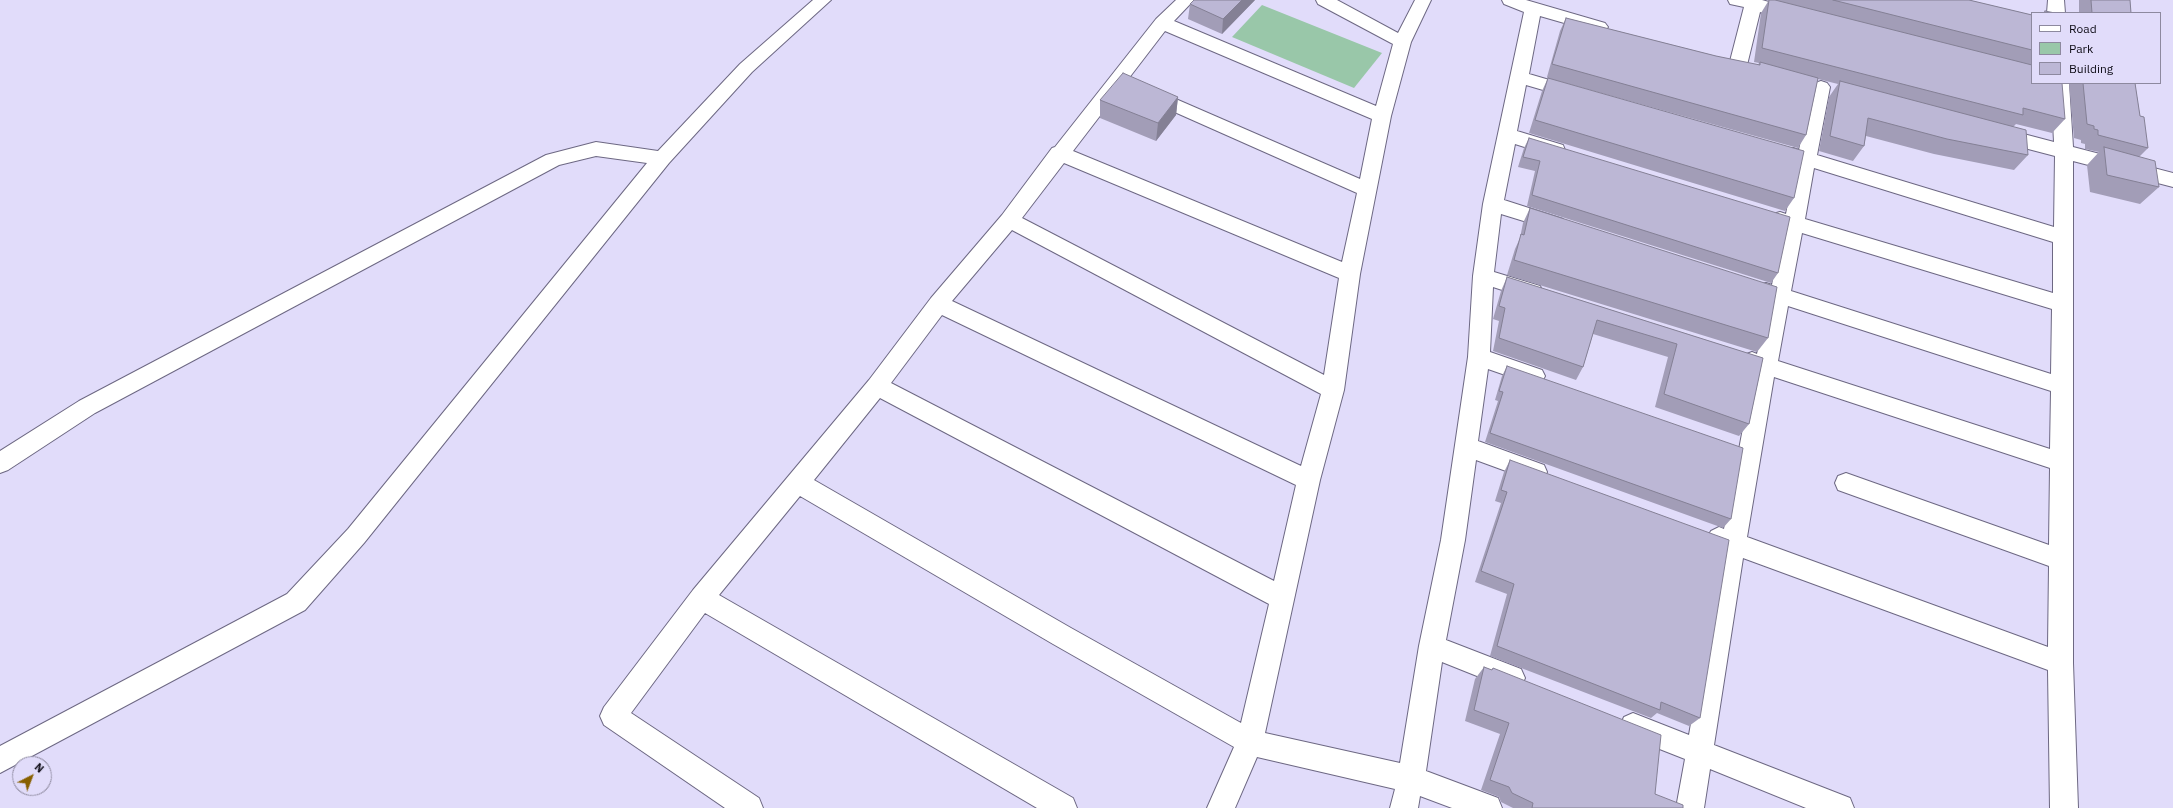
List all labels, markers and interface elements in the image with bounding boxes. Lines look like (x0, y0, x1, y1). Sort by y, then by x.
legend (2031, 12, 2161, 84)
text: Road (2069, 21, 2097, 36)
text: Park (2069, 41, 2093, 56)
text: Building (2069, 61, 2113, 76)
north arrow (12, 756, 52, 796)
text: N (32, 760, 47, 776)

